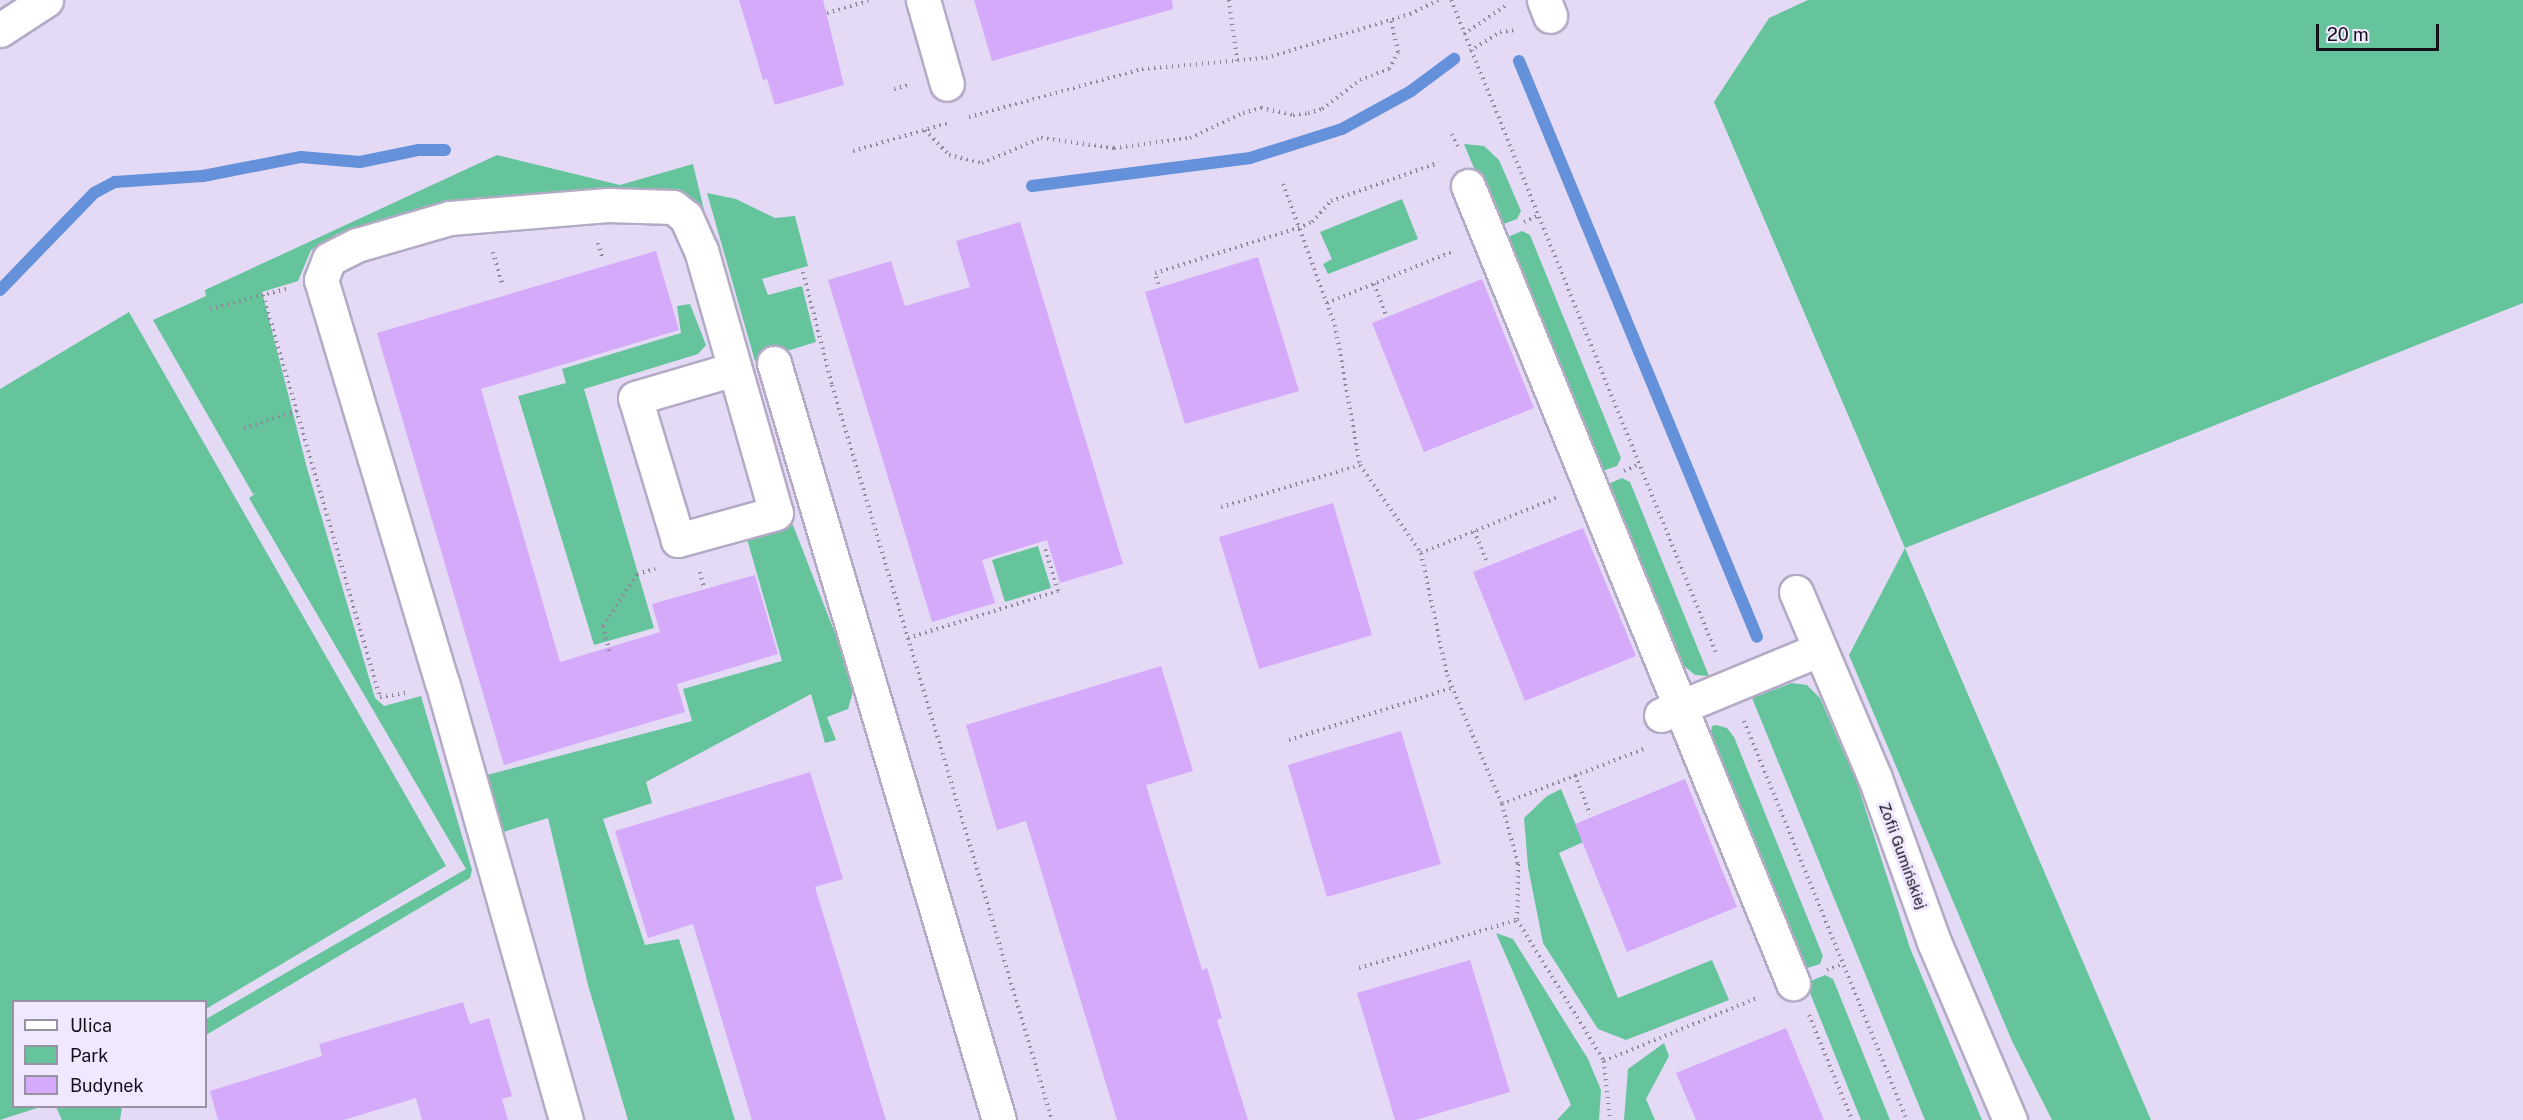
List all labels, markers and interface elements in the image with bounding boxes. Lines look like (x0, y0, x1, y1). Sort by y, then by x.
scale bar (2319, 12, 2442, 50)
text: 20 m (2327, 24, 2369, 45)
street label: Zofii Gumińskiej (1875, 800, 1931, 912)
legend (12, 1000, 207, 1108)
text: Ulica (70, 1015, 112, 1036)
text: Park (70, 1045, 108, 1066)
text: Budynek (70, 1075, 144, 1096)

